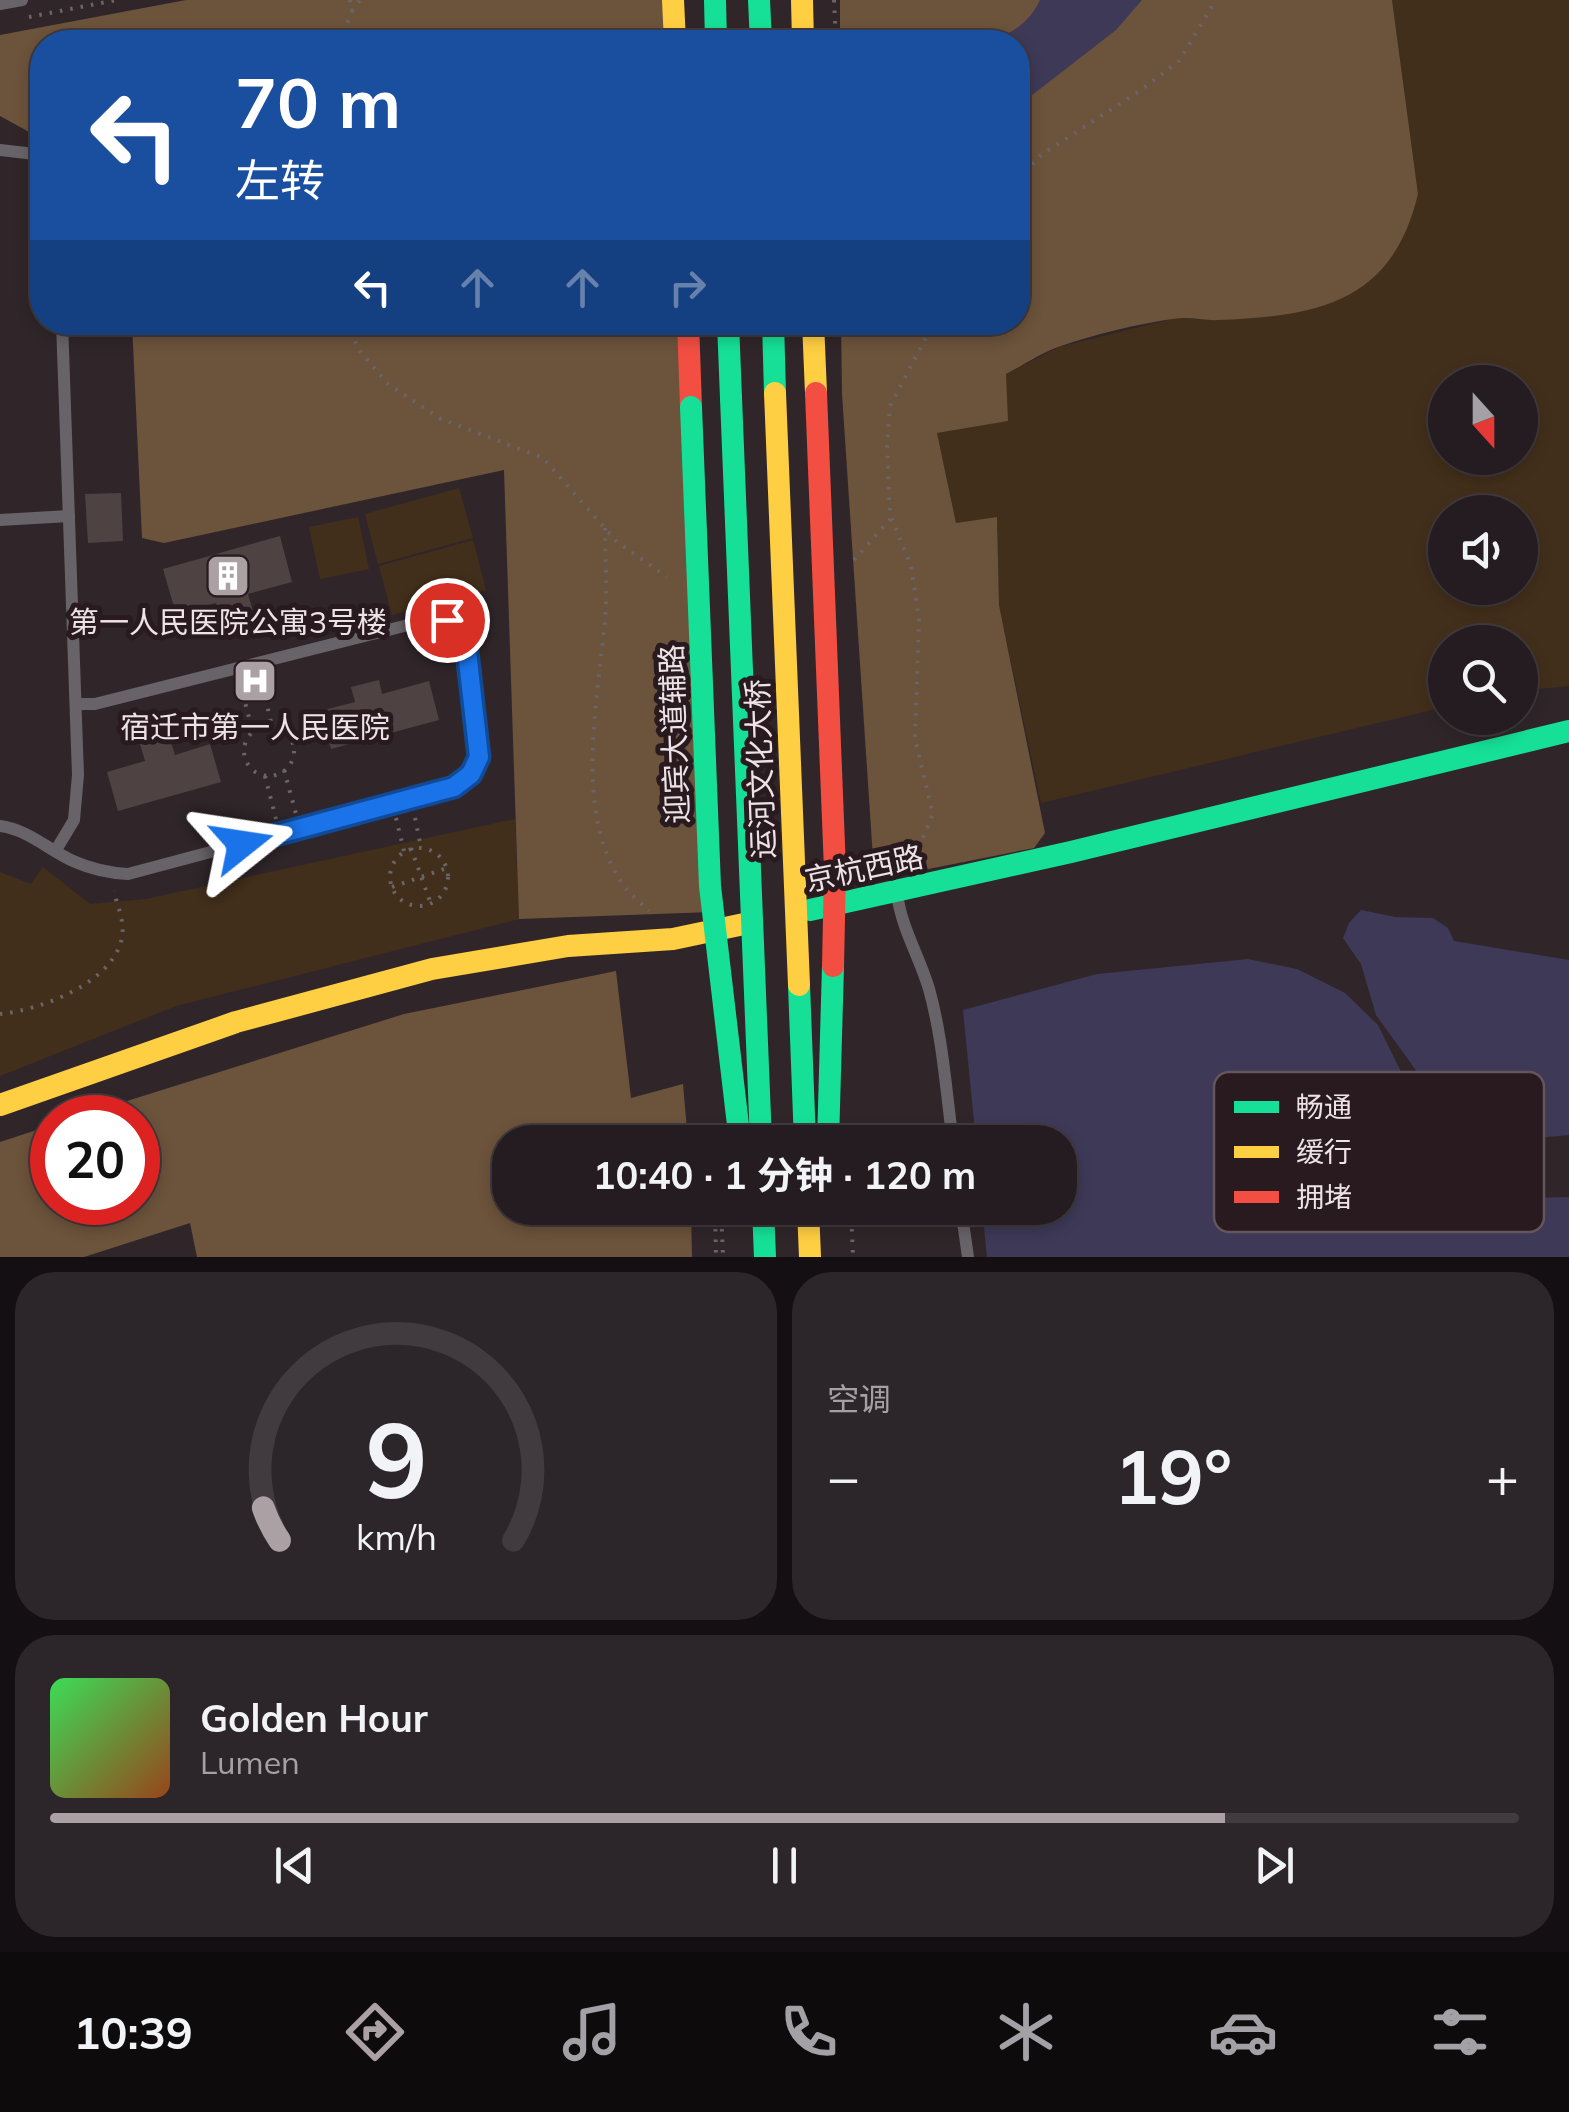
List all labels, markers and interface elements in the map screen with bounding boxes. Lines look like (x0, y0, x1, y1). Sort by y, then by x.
text: 70 m (235, 58, 401, 146)
icon: left (70, 70, 200, 200)
text: 左转 (235, 152, 325, 208)
icon: left (345, 260, 400, 315)
icon: ahead (450, 260, 505, 315)
icon: ahead (555, 260, 610, 315)
icon: right (660, 260, 715, 315)
north arrow (1428, 365, 1538, 475)
map controls (1428, 365, 1538, 735)
button: sound (1428, 495, 1538, 605)
building icon: 第一人民医院公寓3号楼 (205, 553, 251, 599)
pin (405, 578, 490, 663)
icon: arrive (420, 593, 475, 648)
place label: 第一人民医院公寓3号楼 (69, 603, 387, 641)
button: search (1428, 625, 1538, 735)
street label: 迎宾大道辅路 (652, 643, 696, 825)
hospital icon: 宿迁市第一人民医院 (232, 658, 278, 704)
street label: 运河文化大桥 (738, 678, 782, 860)
place label: 宿迁市第一人民医院 (120, 708, 390, 746)
position arrow (190, 792, 294, 896)
street label: 京杭西路 (801, 837, 927, 899)
legend (1214, 1072, 1544, 1232)
text: 畅通 (1296, 1089, 1352, 1124)
speed limit sign: 20 (30, 1095, 160, 1225)
text: 缓行 (1296, 1134, 1352, 1169)
text: 10:40 · 1 分钟 · 120 m (593, 1151, 976, 1199)
text: 拥堵 (1296, 1179, 1352, 1214)
text: 空调 (827, 1379, 891, 1419)
text: 9 (365, 1393, 427, 1524)
text: 19° (1114, 1429, 1232, 1523)
text: − (827, 1442, 860, 1511)
text: + (1486, 1442, 1519, 1511)
text: km/h (356, 1514, 436, 1559)
text: Golden Hour (200, 1694, 428, 1742)
text: Lumen (200, 1742, 300, 1782)
icon: previous (267, 1838, 322, 1893)
icon: pause (757, 1838, 812, 1893)
icon: next (1247, 1838, 1302, 1893)
icon: directions (340, 1997, 410, 2067)
icon: music (557, 1997, 627, 2067)
icon: phone (774, 1997, 844, 2067)
icon: climate (991, 1997, 1061, 2067)
icon: car (1208, 1997, 1278, 2067)
icon: filters (1425, 1997, 1495, 2067)
text: 10:39 (74, 2004, 193, 2060)

